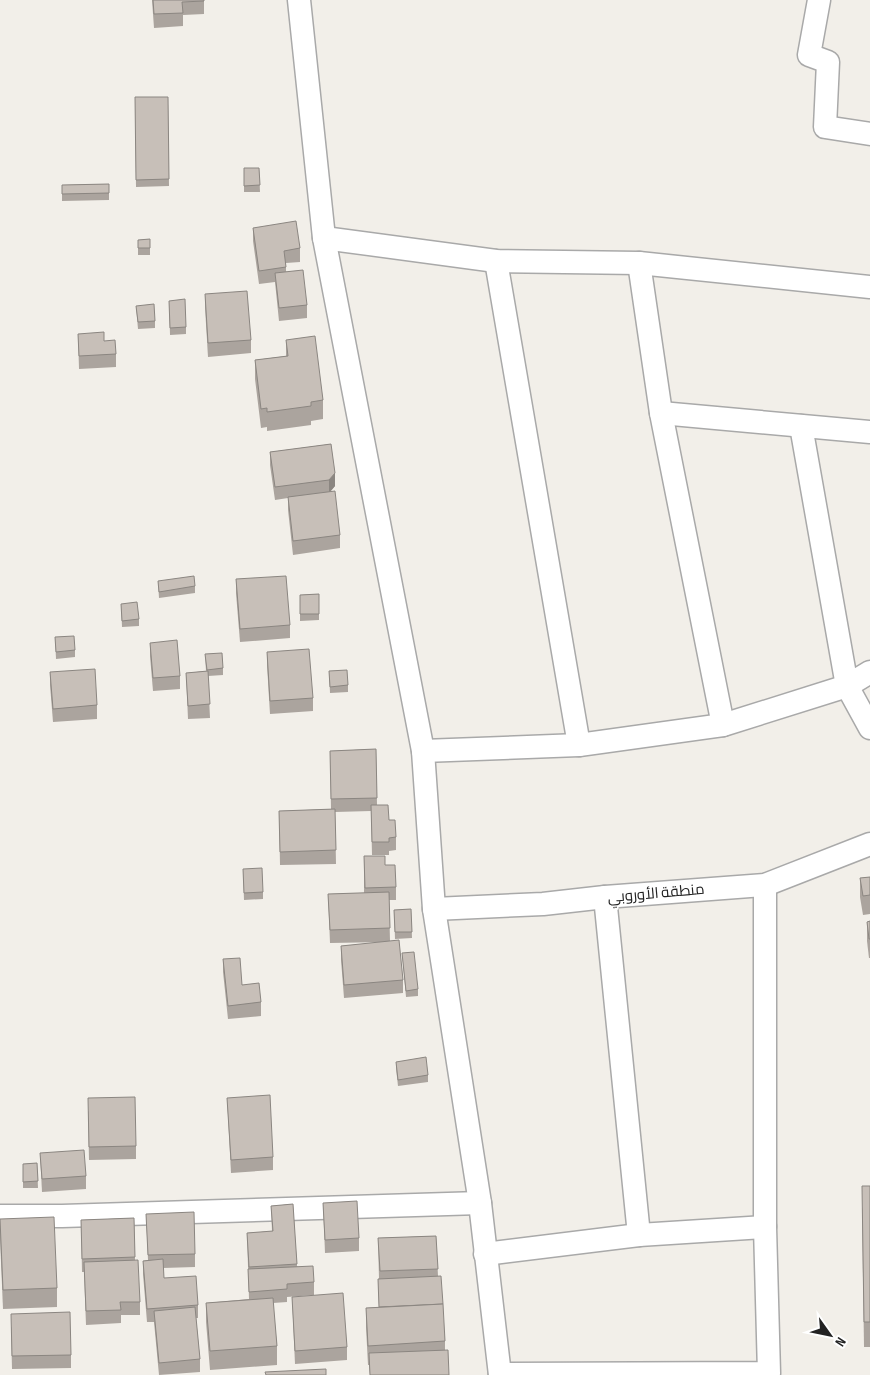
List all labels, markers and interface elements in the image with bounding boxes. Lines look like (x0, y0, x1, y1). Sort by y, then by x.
street label: منطقة الأوروبي (607, 880, 705, 909)
north arrow (805, 1310, 855, 1360)
text: N (831, 1334, 850, 1350)

